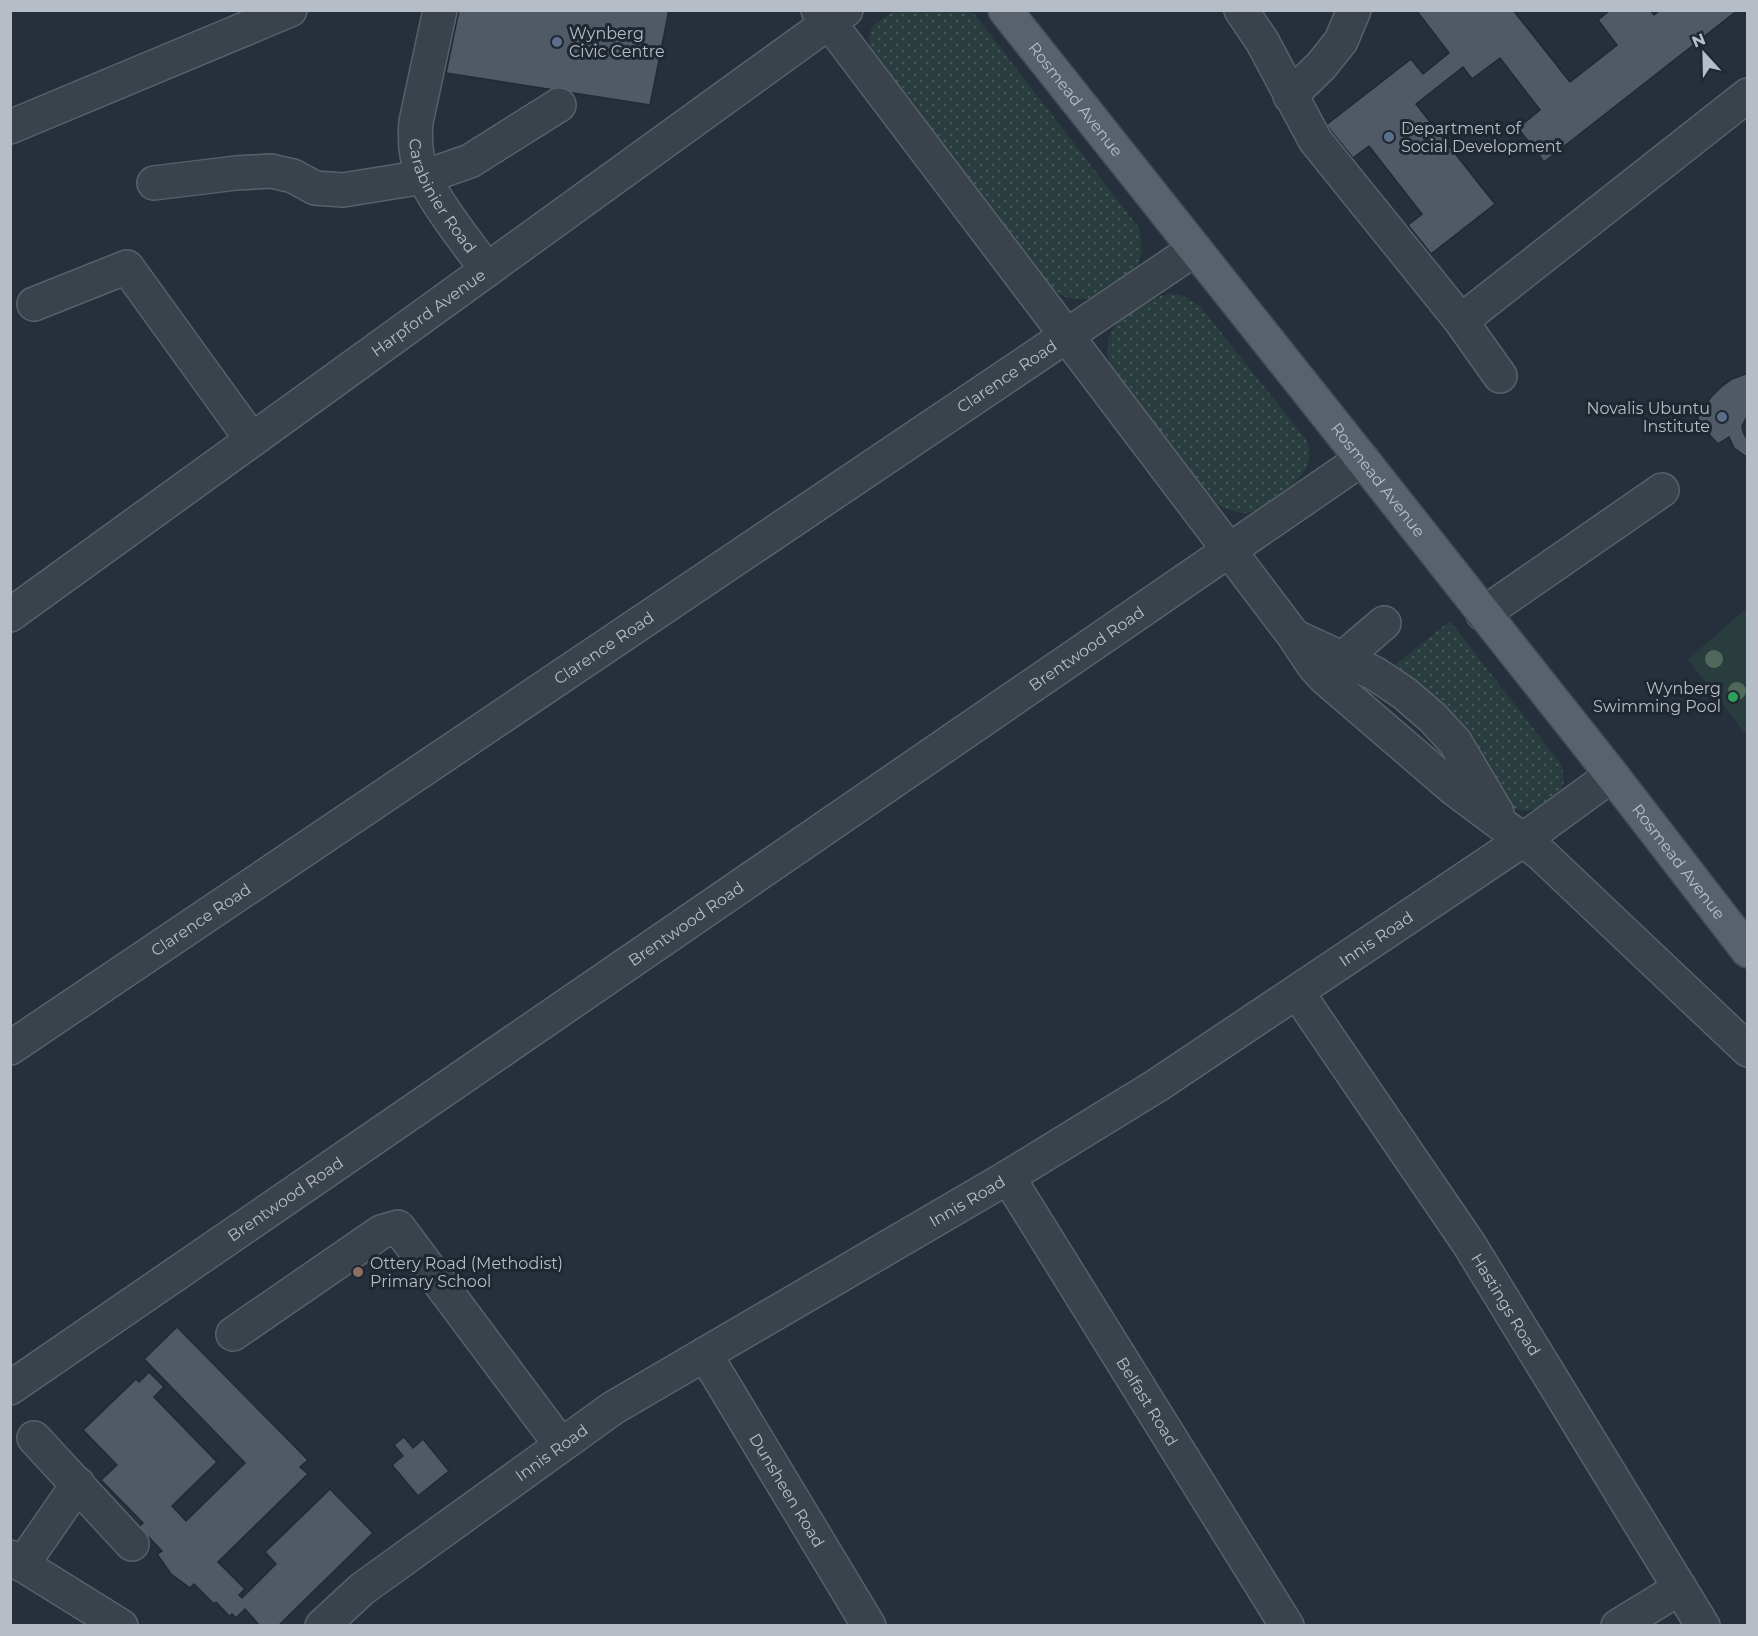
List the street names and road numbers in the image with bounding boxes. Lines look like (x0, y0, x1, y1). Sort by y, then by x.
street label: Rosmead Avenue (1025, 38, 1127, 160)
street label: Carabinier Road (406, 138, 480, 256)
street label: Harpford Avenue (367, 265, 489, 360)
street label: Clarence Road (953, 336, 1060, 416)
street label: Rosmead Avenue (1327, 419, 1429, 541)
street label: Brentwood Road (1025, 602, 1148, 695)
street label: Clarence Road (550, 607, 657, 688)
street label: Rosmead Avenue (1628, 800, 1729, 923)
street label: Brentwood Road (624, 877, 747, 970)
street label: Clarence Road (147, 879, 254, 960)
street label: Innis Road (1335, 907, 1416, 970)
street label: Brentwood Road (224, 1153, 347, 1245)
street label: Innis Road (926, 1171, 1008, 1231)
street label: Hastings Road (1467, 1250, 1545, 1359)
street label: Belfast Road (1113, 1353, 1182, 1449)
street label: Innis Road (511, 1420, 591, 1485)
street label: Dunsheen Road (745, 1430, 829, 1551)

